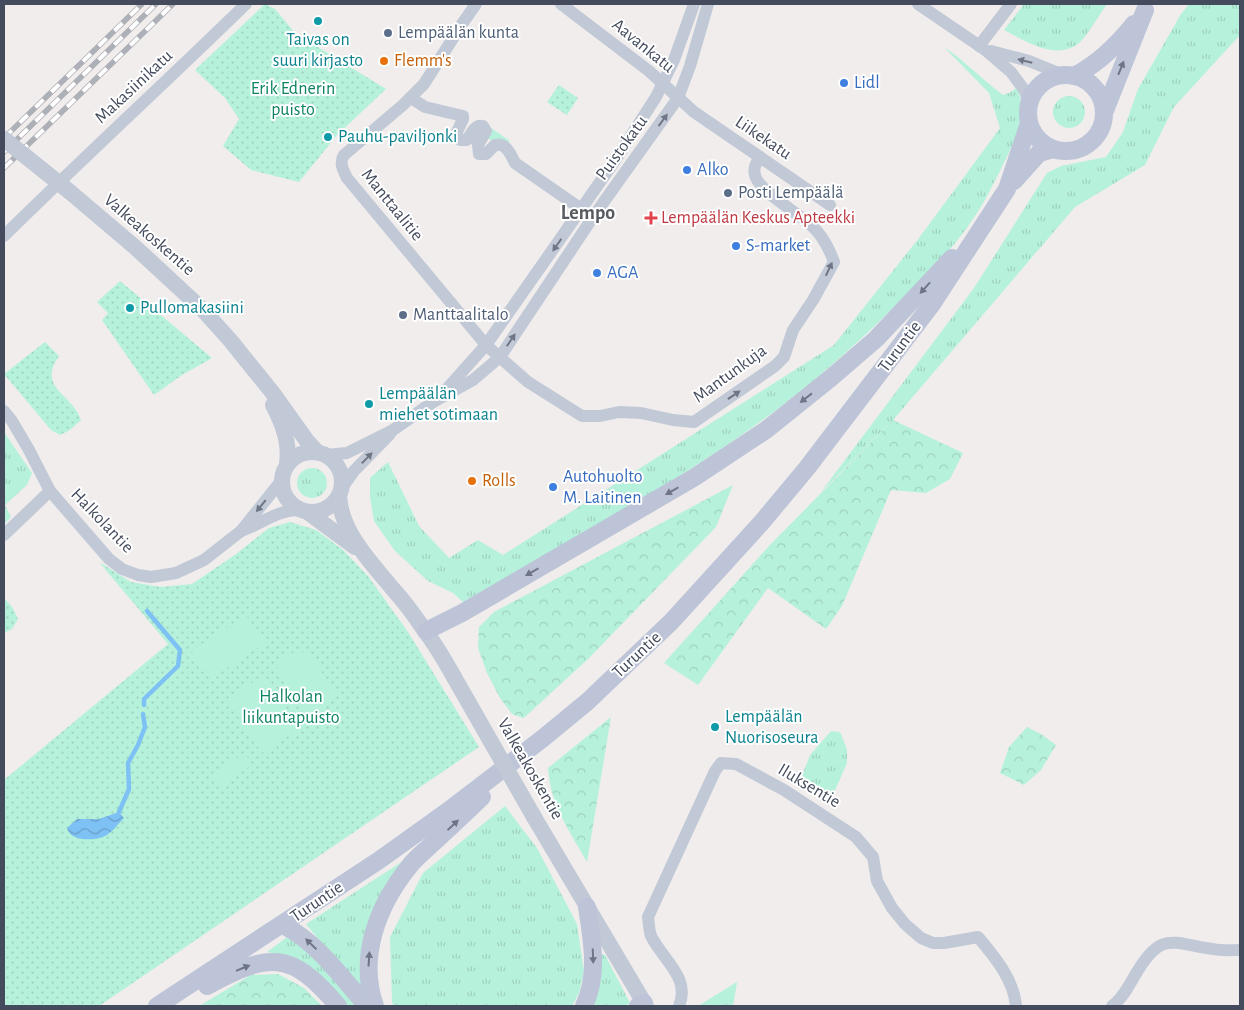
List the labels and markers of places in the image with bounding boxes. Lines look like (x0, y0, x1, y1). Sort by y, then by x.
marker: Taivas on suuri kirjasto (312, 15, 324, 27)
place label: Lempäälän kunta (398, 24, 519, 42)
marker: Lempäälän kunta (382, 27, 394, 39)
place label: Taivas on suuri kirjasto (273, 31, 363, 70)
place label: Flemm's (394, 52, 452, 70)
marker: Flemm's (378, 55, 390, 67)
place label: Lidl (854, 74, 880, 92)
marker: Lidl (838, 77, 850, 89)
place label: Pauhu-paviljonki (338, 128, 457, 146)
marker: Pauhu-paviljonki (322, 131, 334, 143)
place label: Alko (697, 161, 729, 179)
marker: Alko (681, 164, 693, 176)
place label: Posti Lempäälä (738, 184, 844, 202)
marker: Posti Lempäälä (722, 187, 734, 199)
place label: Lempäälän Keskus Apteekki (661, 209, 855, 227)
marker: Lempäälän Keskus Apteekki (645, 212, 657, 224)
place label: S-market (746, 237, 811, 255)
marker: S-market (730, 240, 742, 252)
place label: AGA (607, 264, 639, 282)
marker: AGA (591, 267, 603, 279)
place label: Pullomakasiini (140, 299, 244, 317)
marker: Pullomakasiini (124, 302, 136, 314)
place label: Manttaalitalo (413, 306, 509, 324)
marker: Manttaalitalo (397, 309, 409, 321)
place label: Lempäälän miehet sotimaan (379, 385, 498, 424)
marker: Lempäälän miehet sotimaan (363, 398, 375, 410)
place label: Autohuolto M. Laitinen (563, 468, 643, 507)
place label: Rolls (482, 472, 516, 490)
marker: Rolls (466, 475, 478, 487)
marker: Autohuolto M. Laitinen (547, 481, 559, 493)
place label: Lempäälän Nuorisoseura (725, 708, 819, 747)
marker: Lempäälän Nuorisoseura (709, 721, 721, 733)

